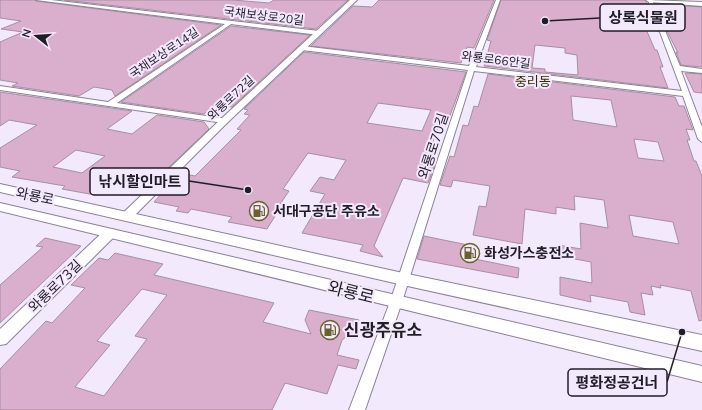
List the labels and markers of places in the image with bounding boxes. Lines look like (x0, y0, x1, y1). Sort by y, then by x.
callout: 상록식물원 (600, 4, 685, 31)
callout: 낚시할인마트 (90, 168, 189, 195)
fuel station icon: 서대구공단 주유소 (248, 200, 270, 222)
place label: 서대구공단 주유소 (273, 202, 380, 221)
fuel station icon: 화성가스충전소 (459, 242, 481, 264)
place label: 화성가스충전소 (484, 244, 574, 263)
fuel station icon: 신광주유소 (319, 319, 341, 341)
place label: 신광주유소 (344, 319, 422, 342)
callout: 평화정공건너 (568, 369, 667, 396)

